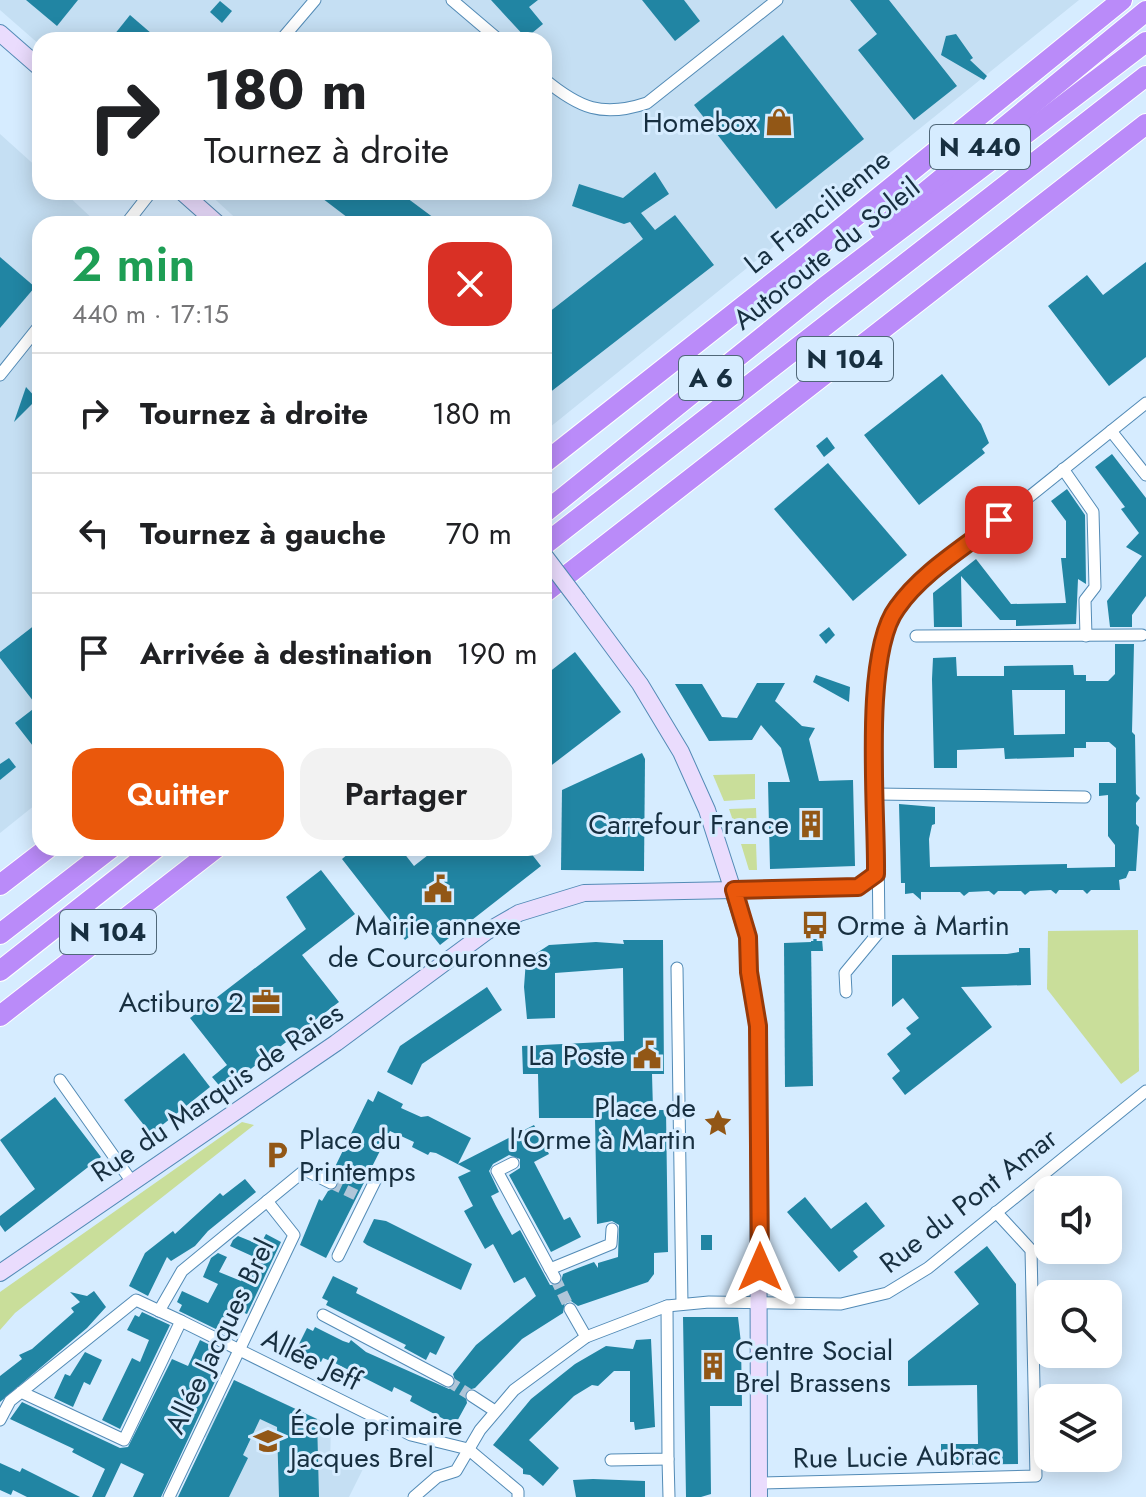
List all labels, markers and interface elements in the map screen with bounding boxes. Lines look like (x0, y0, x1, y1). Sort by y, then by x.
text: 180 m (204, 49, 367, 130)
icon: right (72, 64, 176, 168)
place label: Homebox (643, 102, 757, 143)
shop icon: Homebox (764, 107, 794, 137)
text: Tournez à droite (204, 124, 449, 176)
road number: N 440 (930, 125, 1030, 169)
street label: La Francilienne (735, 139, 900, 283)
street label: Autoroute du Soleil (724, 167, 929, 340)
text: 2 min (72, 230, 195, 299)
button: close (428, 242, 512, 326)
text: 440 m · 17:15 (72, 295, 229, 333)
road number: N 104 (797, 337, 893, 381)
road number: A 6 (679, 356, 743, 400)
icon: right (72, 391, 116, 435)
text: Tournez à droite (140, 392, 368, 435)
text: 180 m (432, 392, 512, 435)
pin (965, 486, 1033, 554)
icon: arrive (977, 498, 1021, 542)
icon: left (72, 511, 116, 555)
text: Tournez à gauche (140, 512, 386, 555)
text: 70 m (446, 512, 512, 555)
icon: arrive (72, 631, 116, 675)
text: Arrivée à destination (140, 632, 432, 675)
text: 190 m (456, 632, 538, 675)
button: Quitter (72, 748, 284, 840)
button: Partager (300, 748, 512, 840)
place label: Carrefour France (588, 804, 789, 845)
building icon: Carrefour France (796, 809, 826, 839)
public building icon: Mairie annexe de Courcouronnes (423, 874, 453, 904)
place label: Mairie annexe de Courcouronnes (328, 905, 548, 978)
place label: Orme à Martin (837, 905, 1010, 946)
road number: N 104 (60, 910, 156, 954)
bus stop icon: Orme à Martin (800, 910, 830, 940)
place label: Actiburo 2 (119, 982, 244, 1023)
office icon: Actiburo 2 (251, 987, 281, 1017)
street label: Rue du Marquis de Raies (83, 993, 351, 1192)
place label: La Poste (528, 1035, 625, 1076)
public building icon: La Poste (632, 1040, 662, 1070)
place label: Place de l'Orme à Martin (510, 1087, 696, 1160)
place icon: Place de l'Orme à Martin (703, 1108, 733, 1138)
street label: Rue du Pont Amar (871, 1118, 1066, 1283)
place label: Place du Printemps (299, 1119, 416, 1192)
parking icon: Place du Printemps (262, 1140, 292, 1170)
map controls (1034, 1176, 1122, 1472)
button: sound (1034, 1176, 1122, 1264)
position arrow (718, 1225, 802, 1309)
street label: Allée Jacques Brel (154, 1232, 284, 1441)
button: search (1034, 1280, 1122, 1368)
street label: Allée Jeff (255, 1318, 369, 1401)
place label: Centre Social Brel Brassens (735, 1330, 893, 1403)
building icon: Centre Social Brel Brassens (698, 1351, 728, 1381)
button: layers (1034, 1384, 1122, 1472)
place label: École primaire Jacques Brel (286, 1405, 462, 1478)
school or university icon: École primaire Jacques Brel (253, 1426, 283, 1456)
street label: Rue Lucie Aubrac (792, 1434, 1002, 1479)

